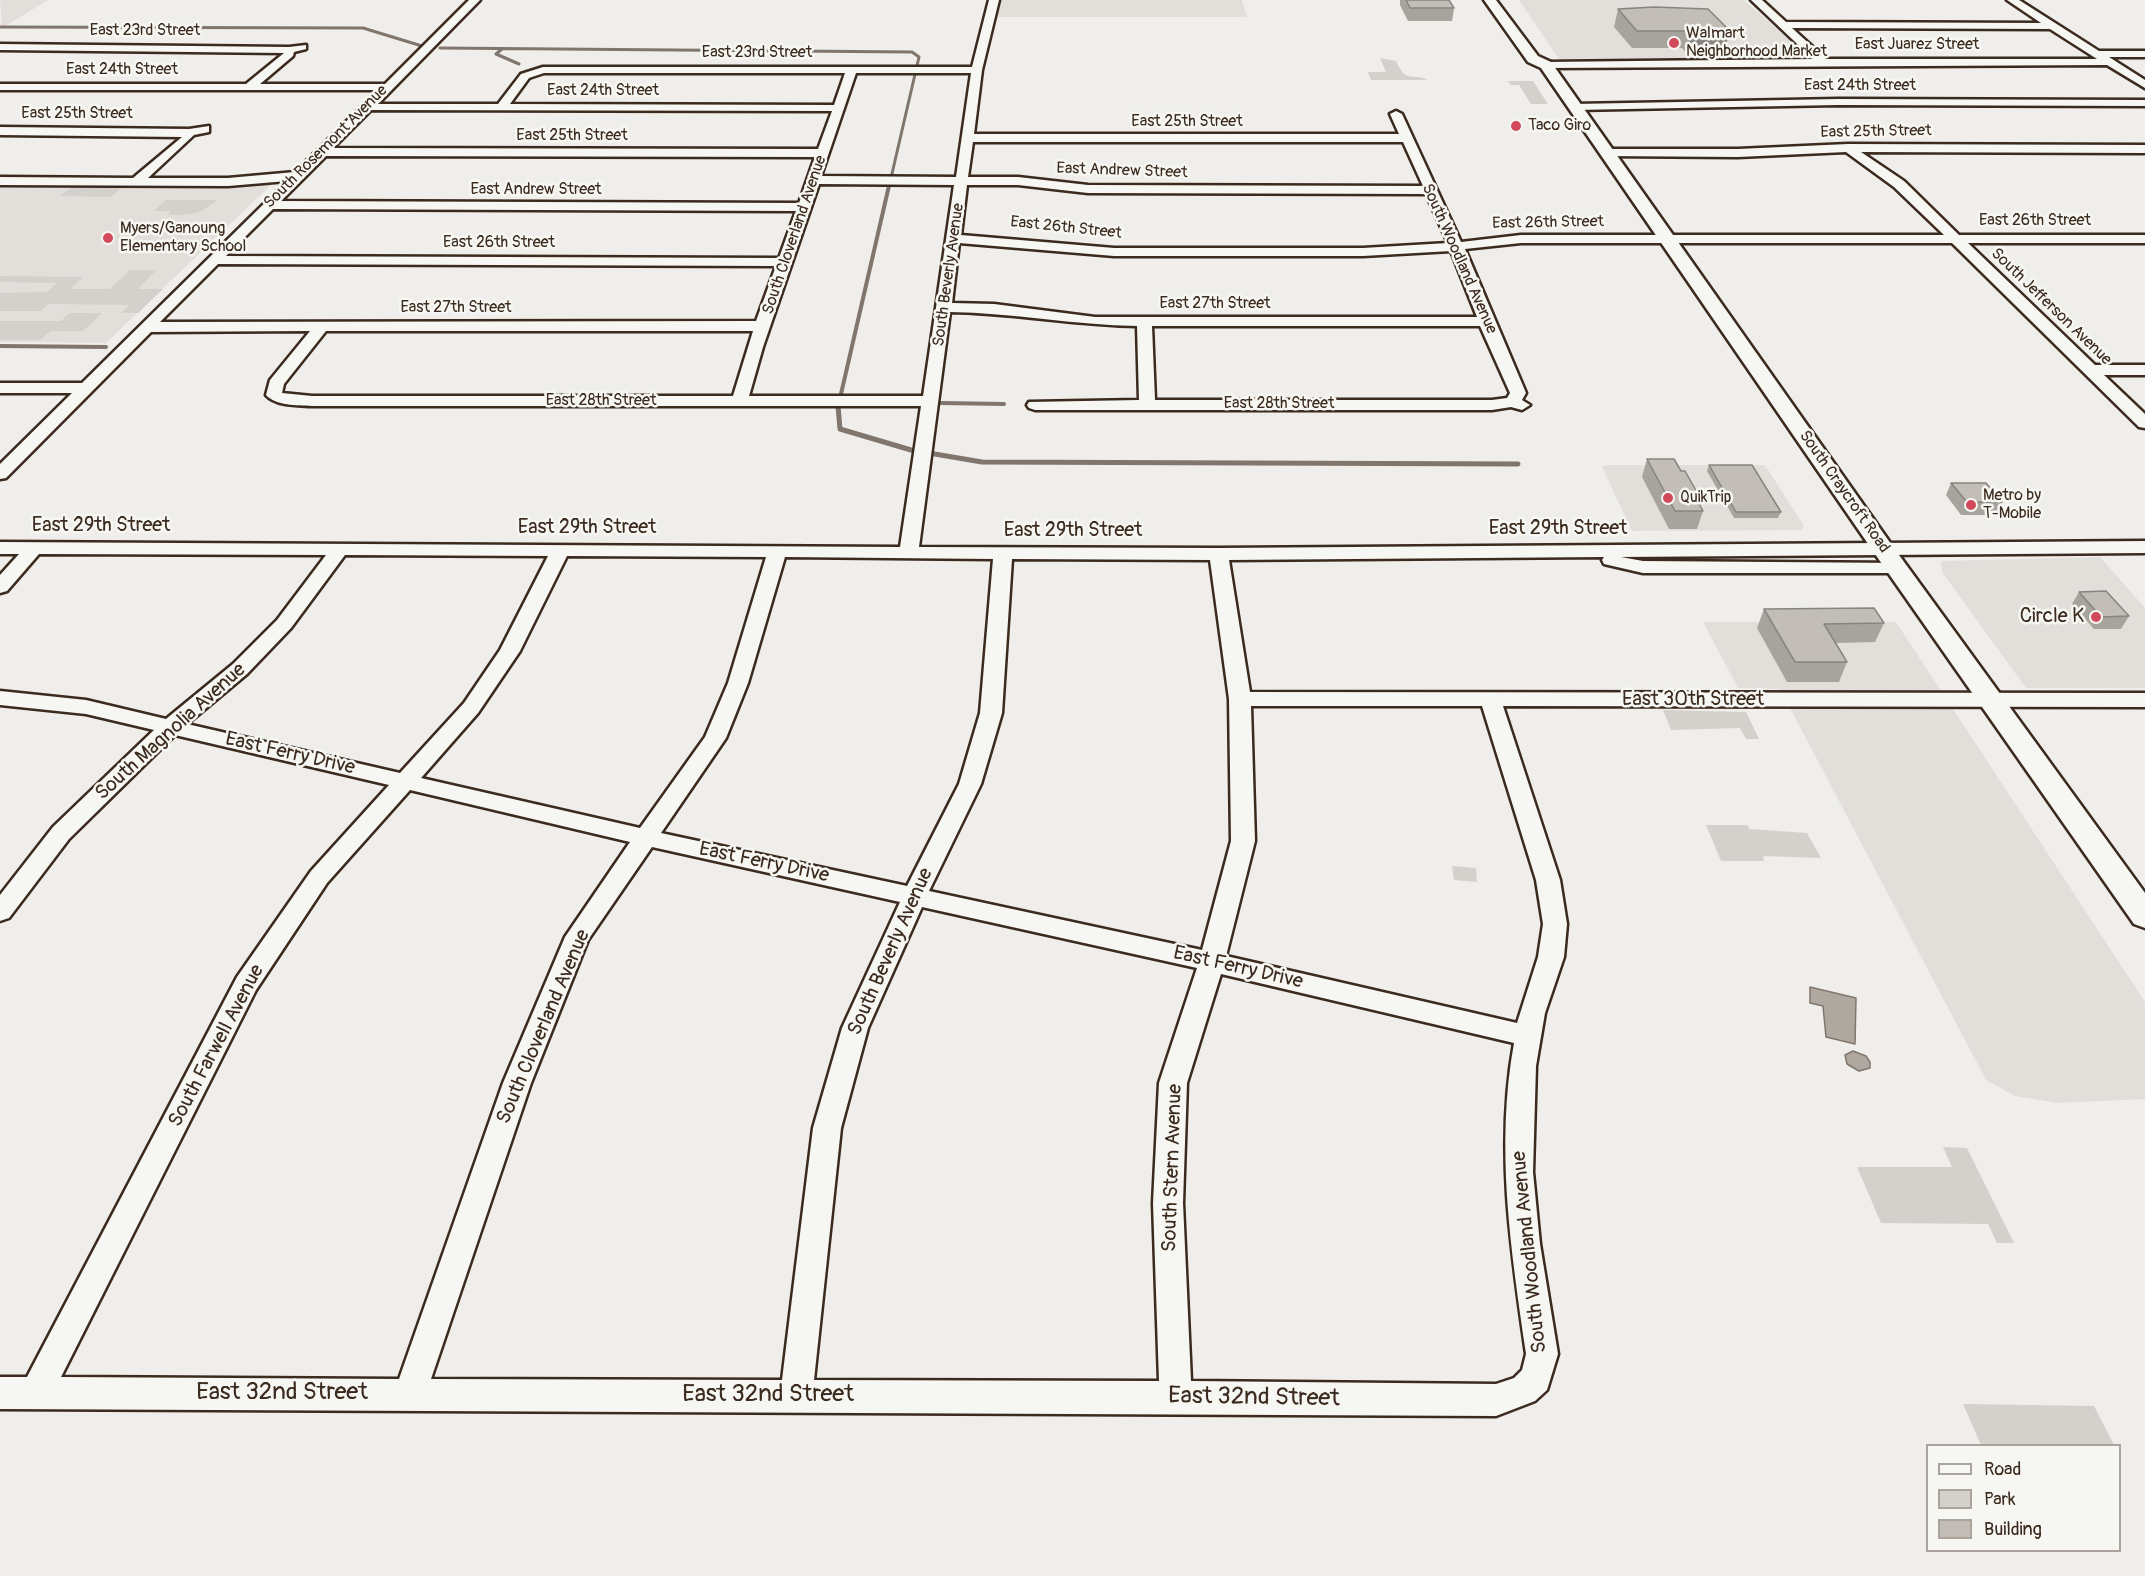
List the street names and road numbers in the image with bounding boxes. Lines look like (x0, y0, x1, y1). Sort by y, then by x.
street label: East 23rd Street (90, 21, 200, 41)
street label: East Juarez Street (1855, 35, 1979, 55)
street label: East 23rd Street (702, 43, 812, 63)
street label: East 24th Street (66, 60, 178, 80)
street label: East 24th Street (1804, 76, 1916, 96)
street label: South Rosemont Avenue (260, 81, 392, 213)
street label: East 24th Street (547, 81, 659, 101)
street label: East 25th Street (21, 104, 133, 124)
street label: East 25th Street (1131, 112, 1243, 132)
street label: East 25th Street (1820, 121, 1932, 143)
street label: East 25th Street (516, 126, 628, 146)
street label: South Cloverland Avenue (759, 153, 831, 317)
street label: East Andrew Street (1056, 159, 1188, 183)
street label: East Andrew Street (470, 180, 602, 200)
street label: South Woodland Avenue (1417, 181, 1501, 337)
street label: South Beverly Avenue (929, 202, 969, 348)
street label: East 26th Street (1979, 211, 2091, 231)
street label: East 26th Street (1492, 212, 1604, 234)
street label: East 26th Street (1009, 213, 1123, 243)
street label: East 26th Street (443, 233, 555, 253)
street label: South Jefferson Avenue (1987, 244, 2115, 370)
street label: East 27th Street (1159, 294, 1271, 314)
street label: East 27th Street (400, 298, 512, 318)
street label: East 28th Street (546, 391, 656, 411)
street label: East 28th Street (1224, 394, 1334, 414)
street label: South Craycroft Road (1795, 427, 1893, 557)
street label: East 29th Street (32, 514, 170, 538)
street label: East 29th Street (518, 516, 656, 540)
street label: East 29th Street (1489, 517, 1627, 541)
street label: East 29th Street (1004, 519, 1142, 543)
street label: South Magnolia Avenue (91, 658, 251, 806)
street label: East 30th Street (1622, 688, 1764, 712)
street label: East Ferry Drive (223, 727, 357, 781)
street label: East Ferry Drive (697, 838, 831, 888)
street label: South Beverly Avenue (843, 865, 939, 1039)
street label: South Cloverland Avenue (492, 926, 596, 1128)
street label: East Ferry Drive (1171, 941, 1305, 995)
street label: South Farwell Avenue (164, 961, 270, 1131)
street label: South Stern Avenue (1158, 1084, 1188, 1252)
street label: South Woodland Avenue (1507, 1150, 1553, 1354)
street label: East 32nd Street (196, 1379, 368, 1407)
street label: East 32nd Street (682, 1381, 854, 1409)
street label: East 32nd Street (1168, 1382, 1340, 1414)

